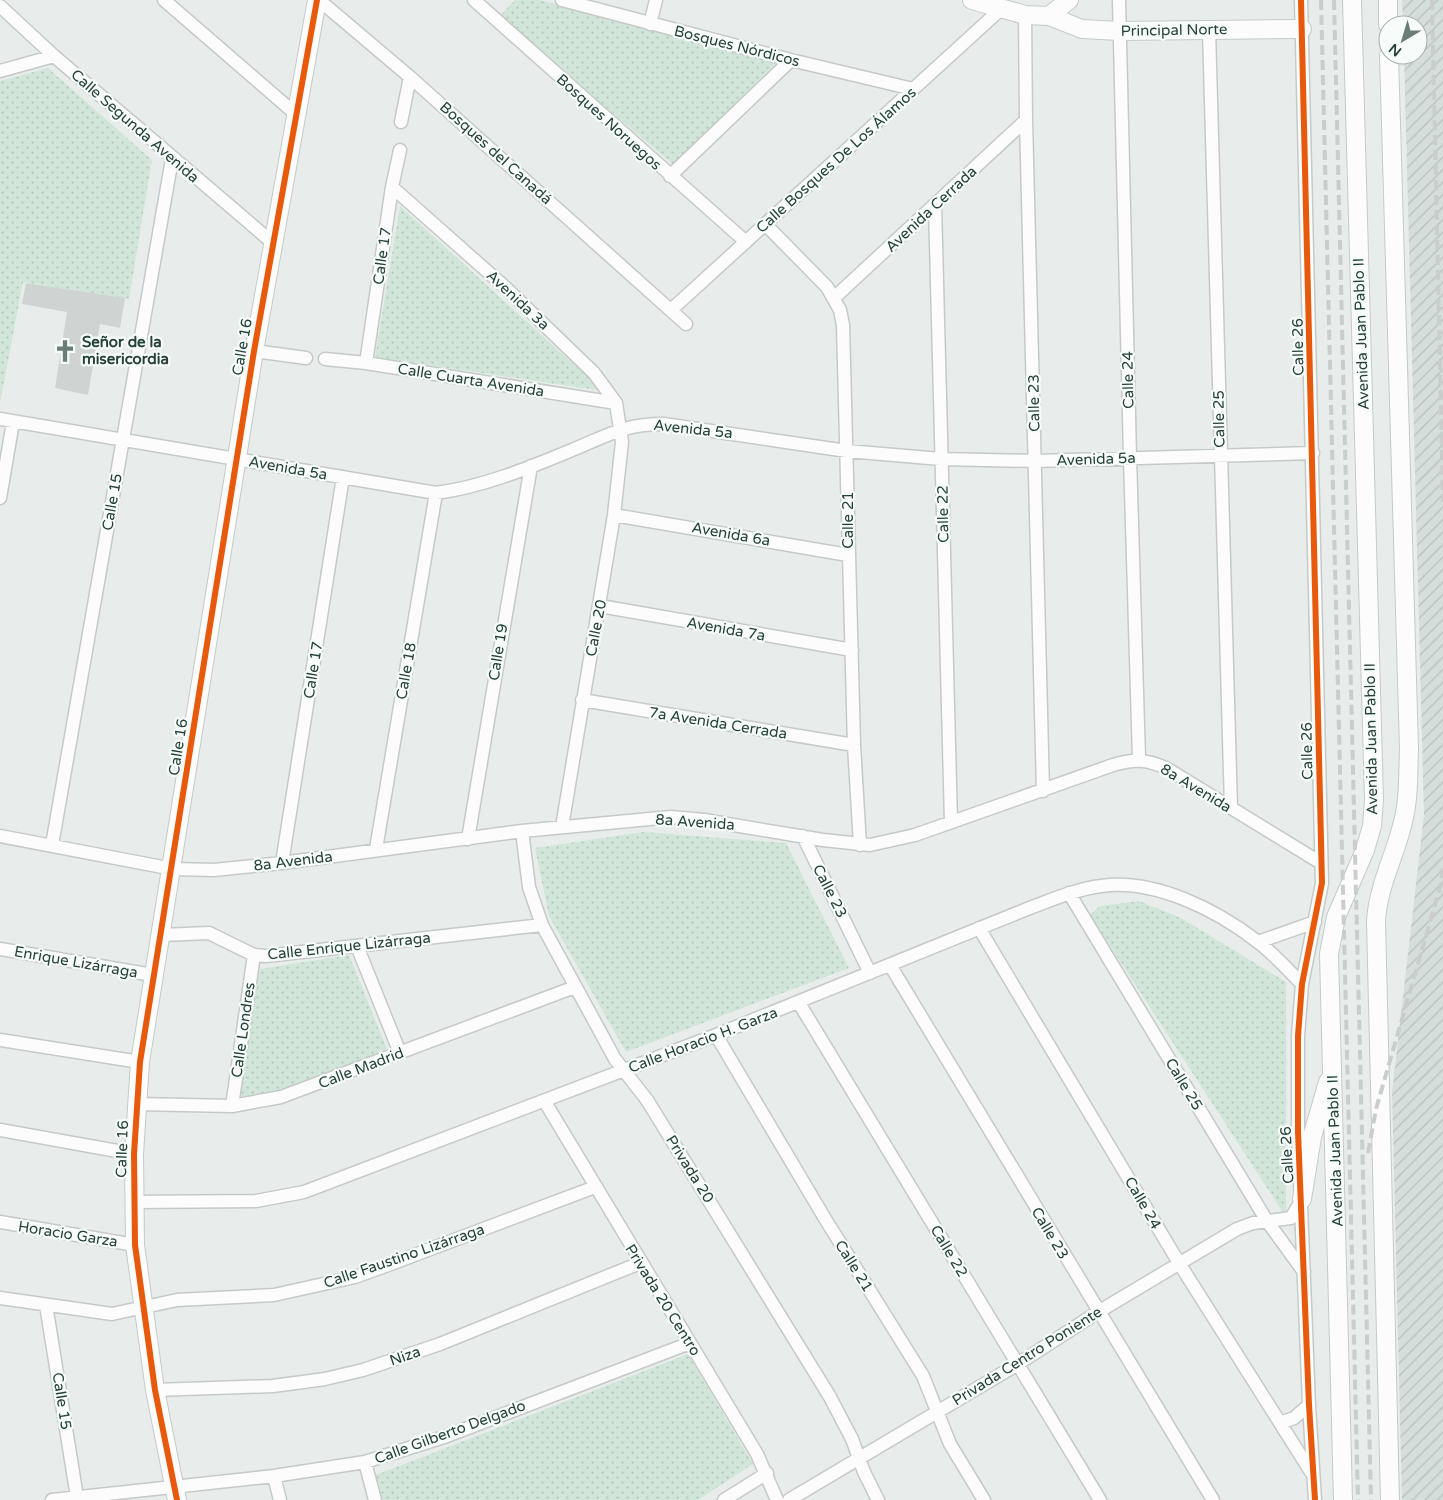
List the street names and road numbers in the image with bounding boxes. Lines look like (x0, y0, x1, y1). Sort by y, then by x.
street label: Principal Norte (1121, 20, 1227, 40)
street label: Bosques Nórdicos (672, 22, 802, 70)
street label: Calle Segunda Avenida (67, 65, 203, 187)
street label: Bosques Noruegos (553, 70, 665, 174)
street label: Calle Bosques De Los Álamos (752, 83, 920, 237)
street label: Bosques del Canadá (436, 98, 556, 208)
street label: Avenida Cerrada (882, 162, 980, 256)
street label: Calle 17 (369, 226, 395, 286)
street label: Avenida Juan Pablo II (1349, 258, 1373, 410)
street label: Avenida 3a (483, 266, 553, 334)
street label: Calle 16 (228, 317, 256, 377)
street label: Calle 26 (1288, 318, 1308, 376)
street label: Calle 24 (1118, 351, 1138, 409)
street label: Calle Cuarta Avenida (396, 360, 546, 400)
street label: Calle 23 (1024, 374, 1044, 432)
street label: Calle 25 (1209, 390, 1229, 448)
street label: Avenida 5a (653, 416, 733, 442)
street label: Avenida 5a (1056, 449, 1136, 469)
street label: Avenida 5a (247, 452, 329, 484)
street label: Calle 15 (98, 472, 126, 532)
street label: Calle 22 (933, 485, 953, 543)
street label: Calle 21 (839, 491, 857, 549)
street label: Avenida 6a (690, 518, 772, 550)
street label: Calle 20 (582, 598, 610, 658)
street label: Avenida 7a (685, 613, 767, 645)
street label: Calle 19 (485, 622, 511, 682)
street label: Calle 17 (300, 640, 326, 700)
street label: Calle 18 (392, 641, 420, 701)
street label: Avenida Juan Pablo II (1361, 663, 1381, 815)
street label: 7a Avenida Cerrada (648, 703, 788, 743)
street label: Calle 16 (165, 717, 191, 777)
street label: Calle 26 (1297, 722, 1317, 780)
street label: 8a Avenida (1157, 760, 1235, 816)
street label: 8a Avenida (655, 810, 735, 834)
street label: 8a Avenida (252, 847, 334, 875)
street label: Calle 23 (809, 861, 851, 921)
street label: Calle Enrique Lizárraga (267, 928, 431, 964)
street label: Enrique Lizárraga (13, 942, 139, 982)
street label: Calle Londres (227, 981, 259, 1079)
street label: Calle Horacio H. Garza (626, 1003, 780, 1077)
street label: Calle Madrid (316, 1043, 406, 1093)
street label: Calle 25 (1161, 1055, 1207, 1113)
street label: Avenida Juan Pablo II (1323, 1075, 1347, 1227)
street label: Calle 16 (112, 1120, 132, 1178)
street label: Calle 26 (1277, 1126, 1297, 1184)
street label: Privada 20 (662, 1132, 718, 1206)
street label: Calle 24 (1121, 1174, 1165, 1232)
street label: Calle 23 (1027, 1204, 1073, 1262)
street label: Horacio Garza (17, 1217, 119, 1251)
street label: Calle Faustino Lizárraga (321, 1220, 487, 1292)
street label: Calle 22 (926, 1222, 972, 1280)
street label: Calle 21 (831, 1237, 877, 1295)
street label: Privada 20 Centro (621, 1241, 705, 1359)
street label: Privada Centro Poniente (949, 1303, 1105, 1409)
street label: Niza (387, 1342, 423, 1370)
street label: Calle 15 (49, 1371, 75, 1431)
street label: Calle Gilberto Delgado (372, 1396, 528, 1468)

